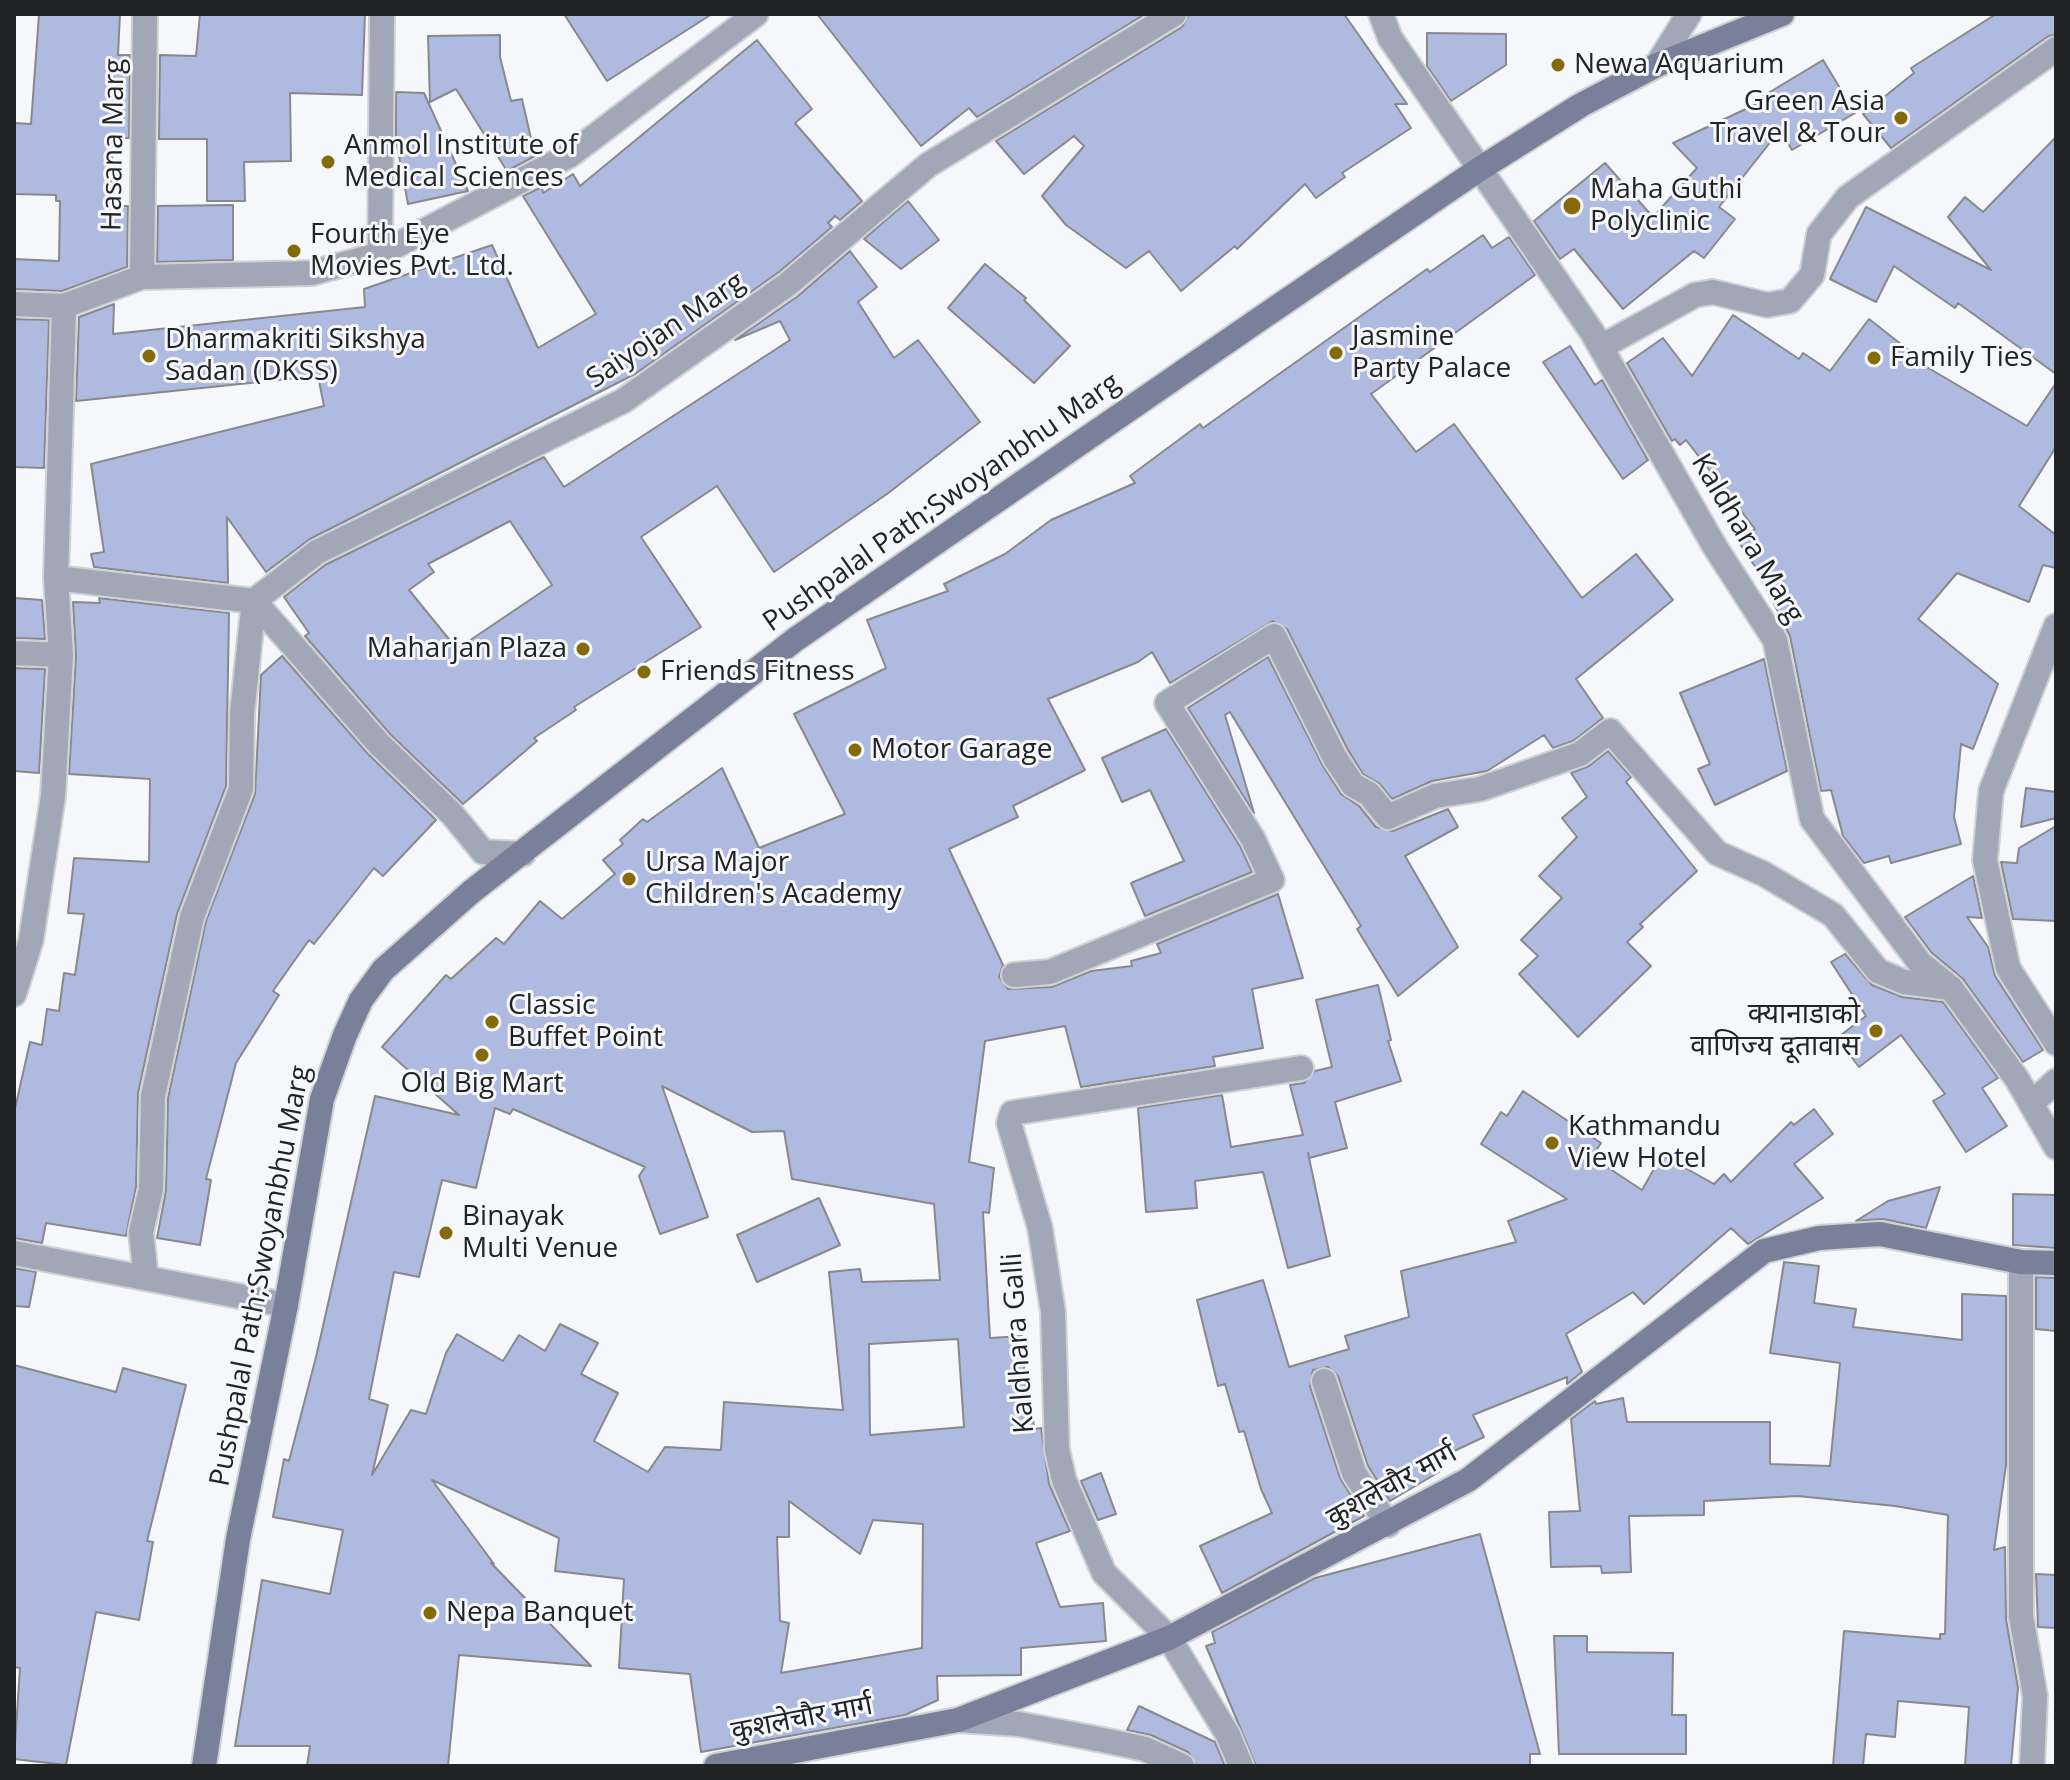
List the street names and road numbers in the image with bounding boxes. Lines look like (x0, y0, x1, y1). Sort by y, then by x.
street label: Hasana Marg (96, 58, 132, 232)
street label: Saiyojan Marg (581, 266, 751, 396)
street label: Pushpalal Path;Swoyanbhu Marg (757, 367, 1127, 639)
street label: Kaldhara Marg (1683, 448, 1811, 630)
street label: Pushpalal Path;Swoyanbhu Marg (204, 1063, 318, 1489)
street label: Kaldhara Galli (996, 1252, 1042, 1434)
street label: कुशलेचौर मार्ग (1321, 1437, 1463, 1535)
street label: कुशलेचौर मार्ग (729, 1689, 875, 1749)

